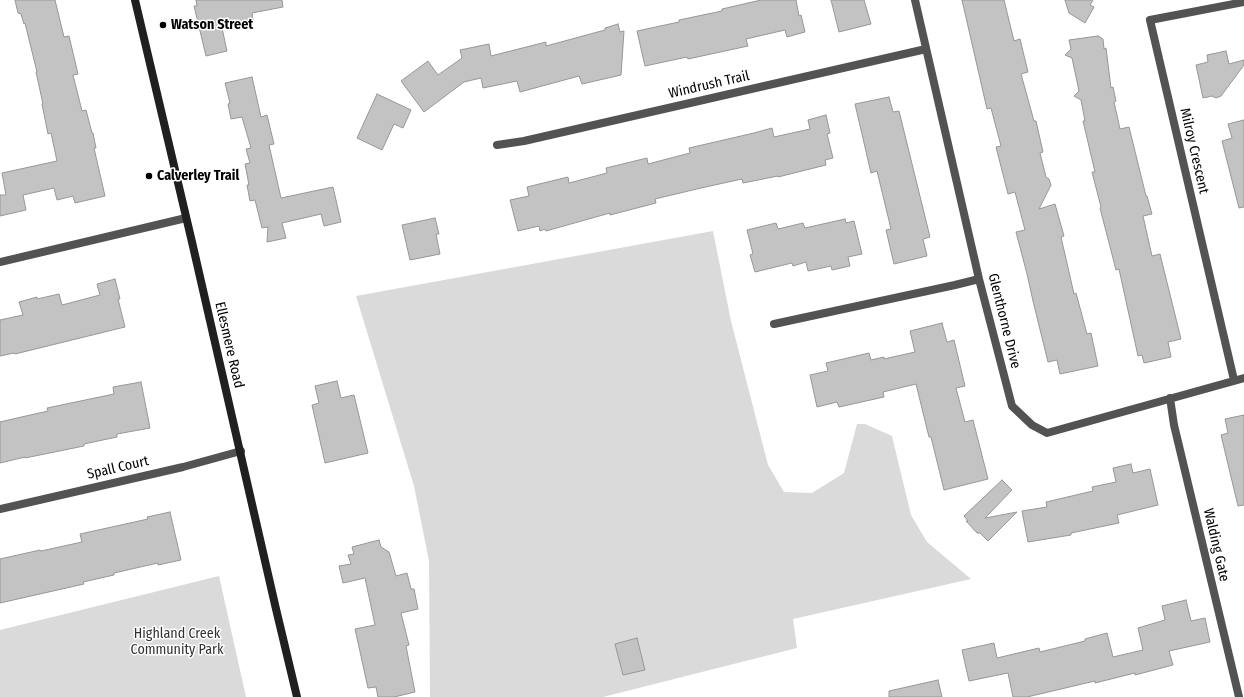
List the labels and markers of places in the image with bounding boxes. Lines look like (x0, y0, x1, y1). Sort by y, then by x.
place label: Watson Street (171, 17, 253, 33)
marker: Watson Street (158, 20, 168, 30)
place label: Calverley Trail (157, 168, 239, 184)
marker: Calverley Trail (144, 171, 154, 181)

